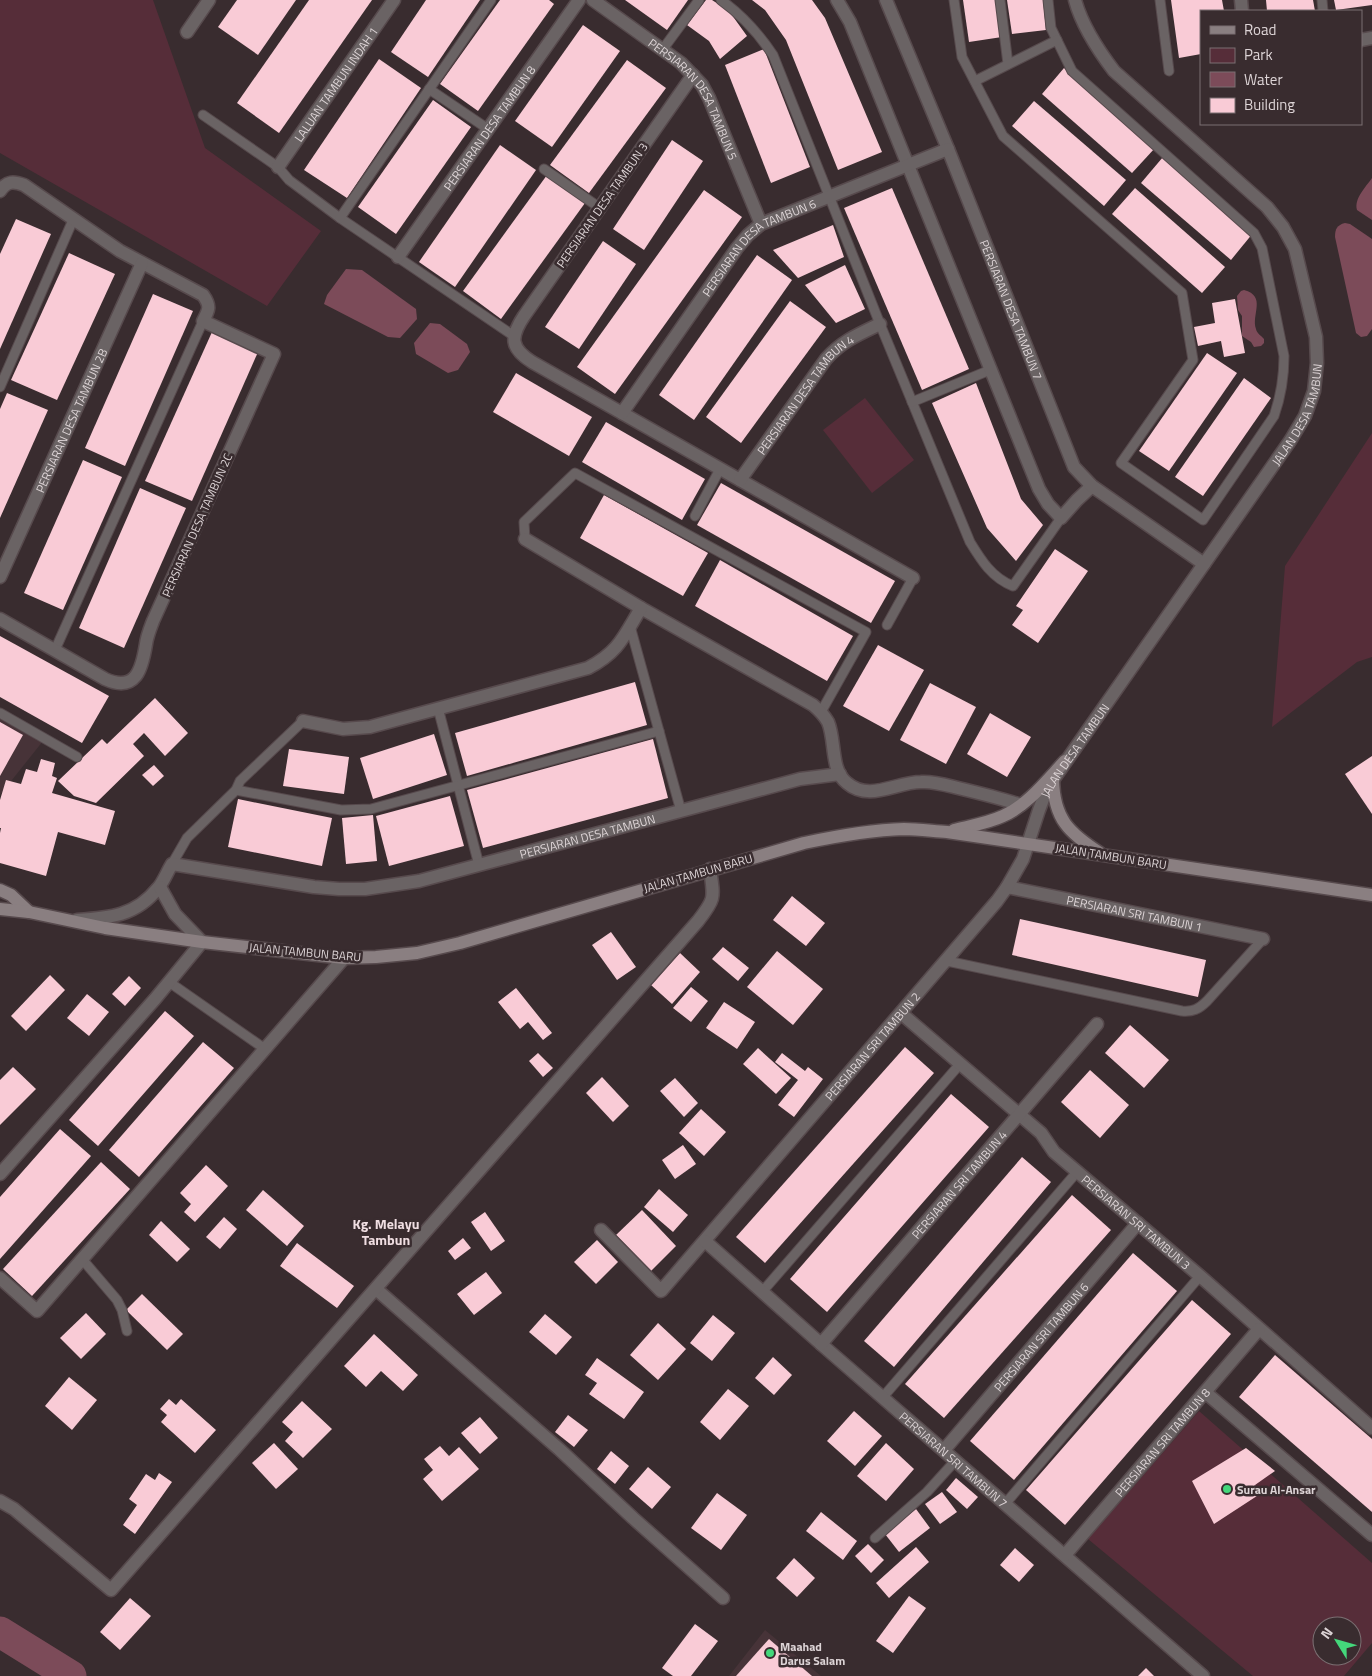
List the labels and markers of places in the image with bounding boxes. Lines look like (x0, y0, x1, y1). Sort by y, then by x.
place label: Surau Al-Ansar (1237, 1480, 1316, 1499)
marker: Surau Al-Ansar (1221, 1483, 1233, 1495)
place label: Maahad Darus Salam (780, 1637, 845, 1670)
marker: Maahad Darus Salam (764, 1647, 776, 1659)

